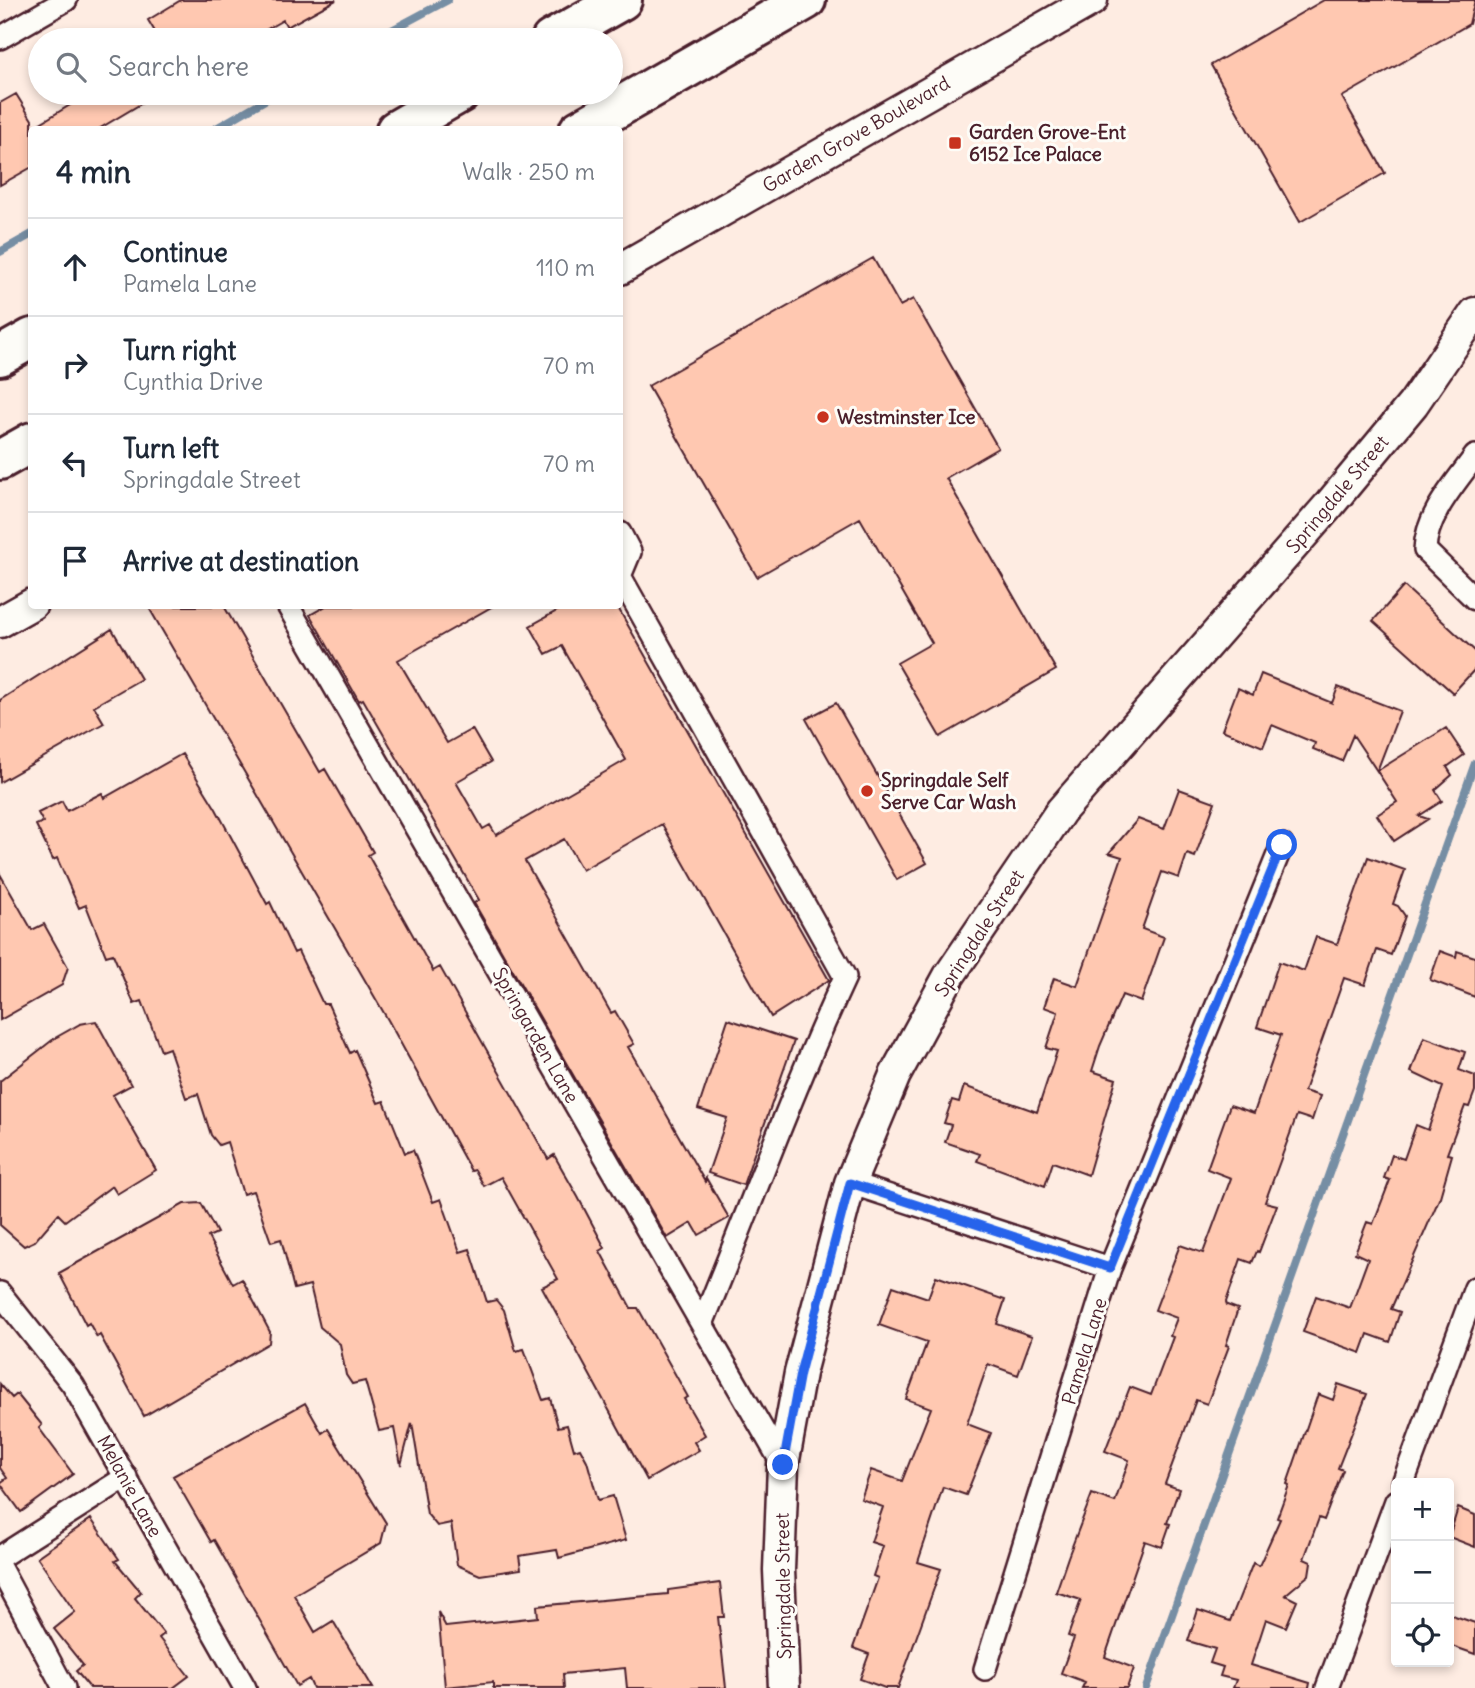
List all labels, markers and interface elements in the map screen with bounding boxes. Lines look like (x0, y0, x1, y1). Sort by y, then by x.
search box (28, 28, 623, 105)
icon: search (52, 48, 90, 86)
text: Search here (108, 50, 249, 83)
street label: Garden Grove Boulevard (758, 71, 954, 197)
place label: Garden Grove-Ent 6152 Ice Palace (969, 120, 1126, 166)
marker: Garden Grove-Ent 6152 Ice Palace (947, 135, 963, 151)
text: 4 min (56, 153, 131, 191)
text: Walk · 250 m (462, 157, 595, 186)
text: Continue (123, 236, 228, 269)
icon: ahead (56, 248, 94, 286)
text: 110 m (536, 253, 595, 282)
text: Pamela Lane (123, 269, 257, 298)
text: Turn right (123, 334, 236, 367)
icon: right (56, 346, 94, 384)
text: 70 m (543, 351, 595, 380)
text: Cynthia Drive (123, 367, 263, 396)
place label: Westminster Ice (837, 405, 976, 429)
marker: Westminster Ice (815, 409, 831, 425)
street label: Springdale Street (1281, 430, 1393, 558)
text: Turn left (123, 432, 219, 465)
icon: left (56, 444, 94, 482)
text: 70 m (543, 449, 595, 478)
text: Springdale Street (123, 465, 301, 494)
icon: arrive (56, 542, 94, 580)
text: Arrive at destination (123, 545, 359, 578)
place label: Springdale Self Serve Car Wash (881, 768, 1016, 814)
marker: Springdale Self Serve Car Wash (859, 783, 875, 799)
route start (1266, 829, 1297, 860)
street label: Springdale Street (929, 865, 1029, 1001)
street label: Springarden Lane (487, 963, 585, 1107)
street label: Pamela Lane (1056, 1295, 1112, 1407)
street label: Melanie Lane (92, 1431, 168, 1541)
route end (767, 1449, 798, 1480)
map controls (1391, 1478, 1454, 1667)
button: + (1391, 1478, 1454, 1541)
street label: Springdale Street (770, 1512, 796, 1660)
button: − (1391, 1541, 1454, 1604)
button: locate (1391, 1604, 1454, 1667)

